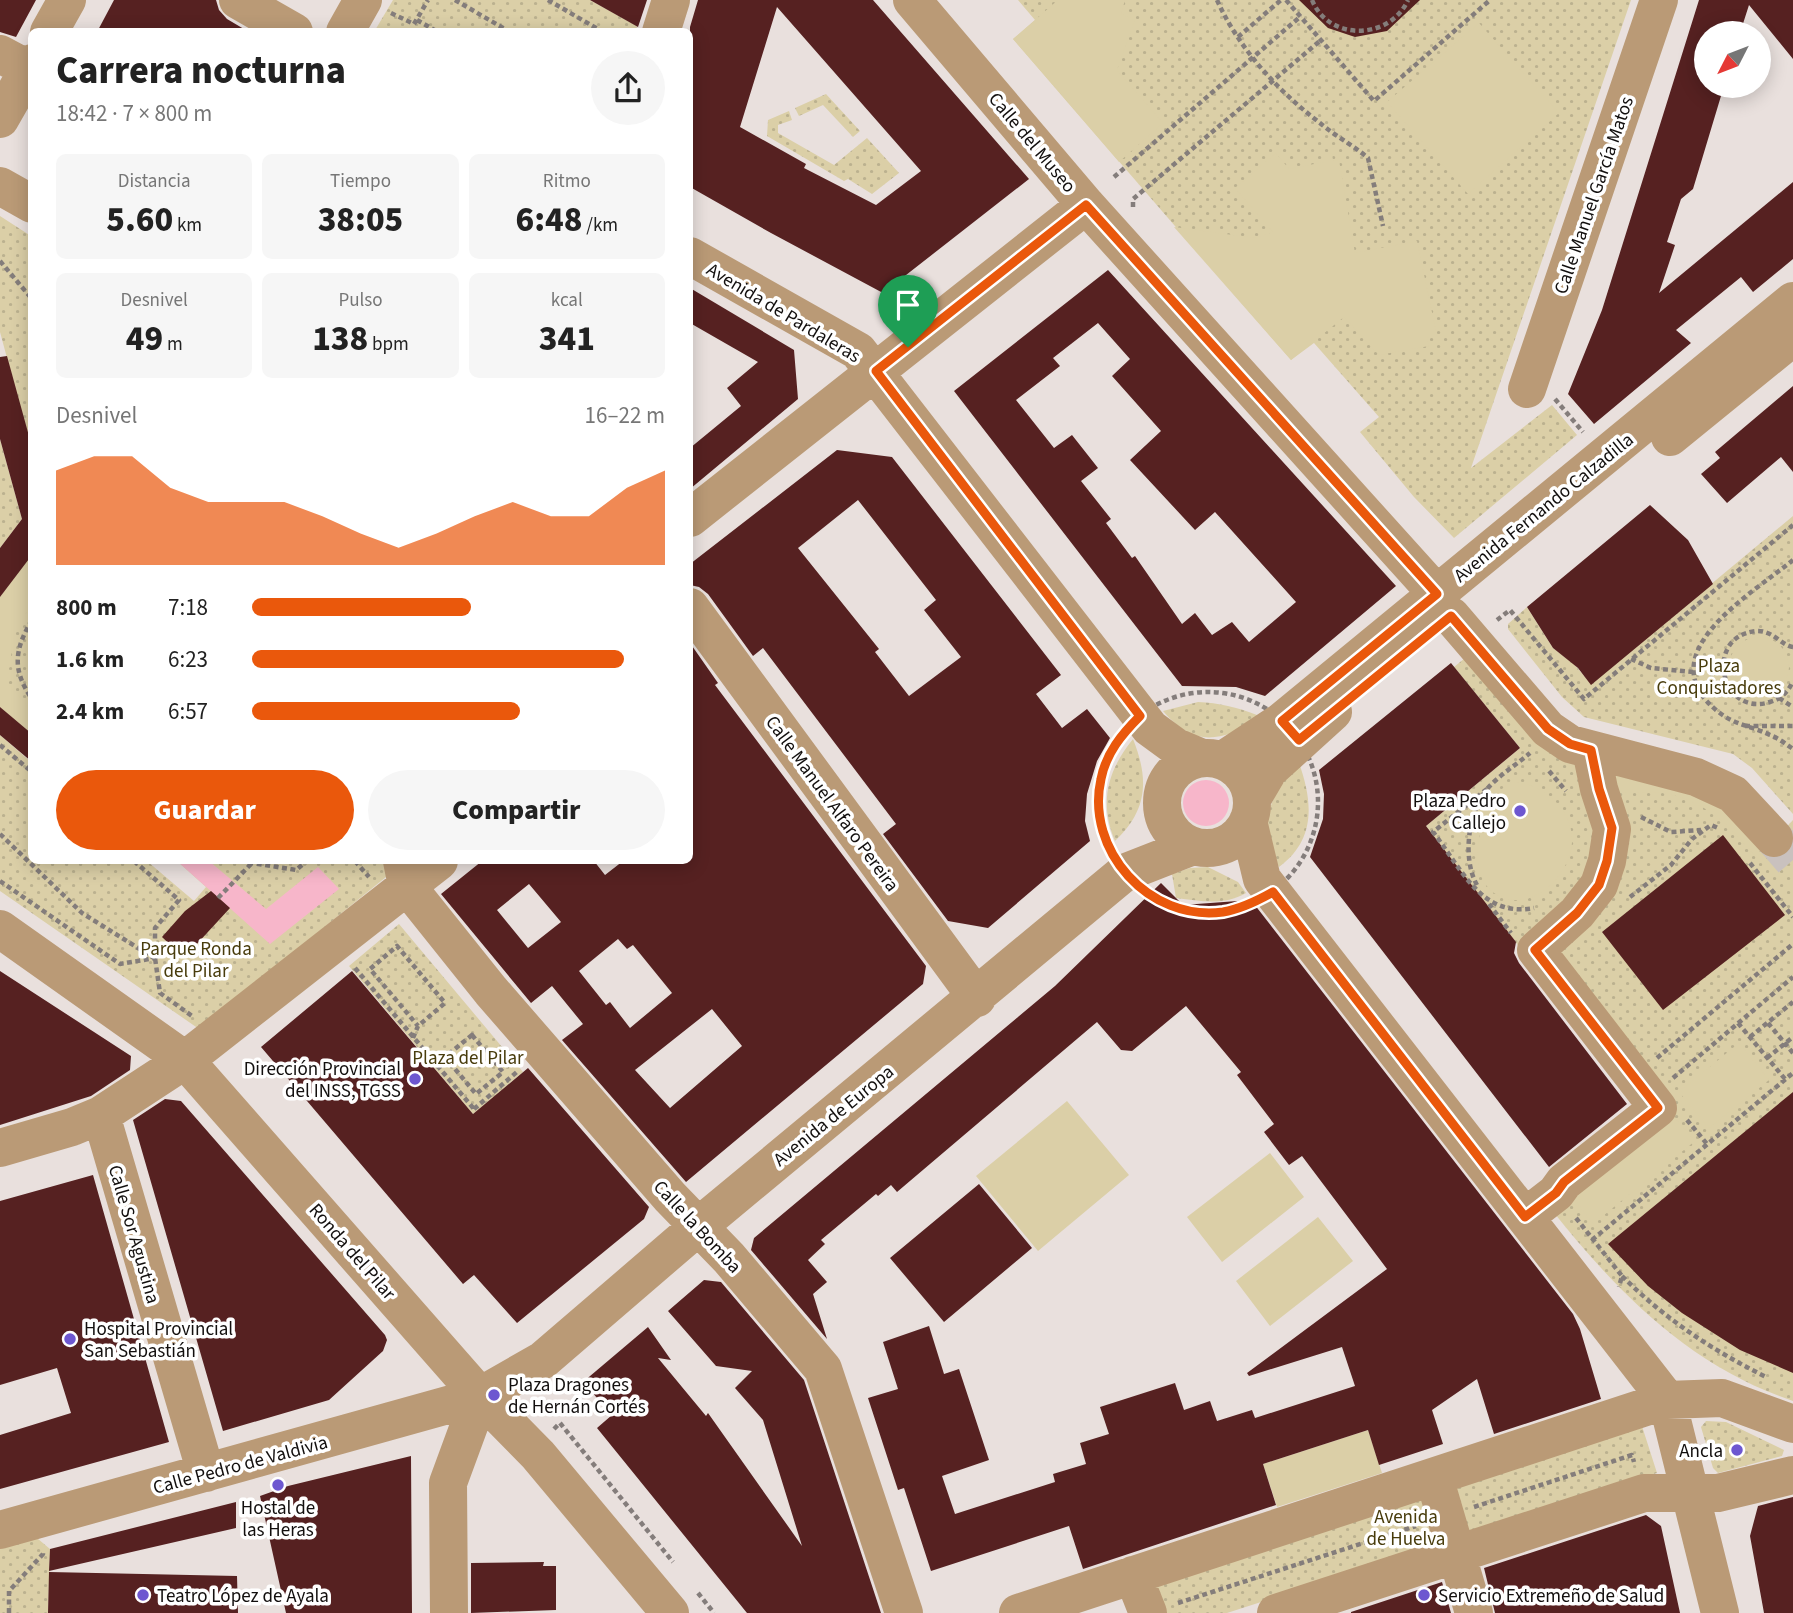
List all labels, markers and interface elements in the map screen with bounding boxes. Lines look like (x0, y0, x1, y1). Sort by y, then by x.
north arrow (1694, 21, 1771, 98)
map controls (1694, 21, 1771, 98)
text: Carrera nocturna (56, 44, 346, 98)
button: share (591, 51, 665, 125)
street label: Calle del Museo (982, 87, 1082, 199)
street label: Calle Manuel García Matos (1548, 93, 1641, 298)
text: 18:42 · 7 × 800 m (56, 97, 212, 130)
text: Distancia (118, 168, 191, 195)
text: Tiempo (330, 168, 391, 195)
text: Ritmo (543, 168, 591, 195)
text: 5.60 (106, 195, 173, 245)
text: 38:05 (318, 195, 403, 245)
text: 6:48 (516, 195, 582, 245)
text: km (173, 212, 202, 239)
text: /km (582, 212, 618, 239)
street label: Avenida de Pardaleras (701, 257, 865, 370)
pin (878, 275, 938, 347)
icon: arrive (889, 286, 927, 324)
text: Desnivel (121, 287, 188, 314)
text: Pulso (338, 287, 383, 314)
text: kcal (551, 287, 583, 314)
text: 49 (126, 314, 163, 364)
text: 138 (312, 314, 368, 364)
text: 341 (539, 314, 595, 364)
text: m (163, 331, 183, 358)
text: bpm (368, 331, 409, 358)
text: Desnivel (56, 399, 137, 432)
text: 16–22 m (585, 399, 665, 432)
street label: Avenida Fernando Calzadilla (1448, 427, 1640, 589)
text: 800 m (56, 591, 117, 624)
text: 7:18 (168, 591, 208, 624)
text: 1.6 km (56, 643, 124, 676)
text: 6:23 (168, 643, 208, 676)
park label: Plaza Conquistadores (1657, 653, 1781, 702)
text: 2.4 km (56, 695, 124, 728)
text: 6:57 (168, 695, 208, 728)
street label: Calle Manuel Alfaro Pereira (759, 710, 905, 898)
button: Guardar (56, 770, 354, 850)
button: Compartir (368, 770, 665, 850)
place label: Plaza Pedro Callejo (1413, 788, 1506, 837)
marker: Plaza Pedro Callejo (1512, 803, 1528, 819)
park label: Parque Ronda del Pilar (140, 936, 252, 985)
park label: Plaza del Pilar (412, 1045, 524, 1072)
place label: Dirección Provincial del INSS, TGSS (244, 1056, 401, 1105)
street label: Avenida de Europa (768, 1059, 900, 1173)
marker: Dirección Provincial del INSS, TGSS (407, 1071, 423, 1087)
street label: Calle Sor Agustina (101, 1162, 166, 1307)
street label: Calle la Bomba (647, 1174, 747, 1280)
street label: Ronda del Pilar (302, 1198, 402, 1307)
place label: Hospital Provincial San Sebastián (84, 1316, 233, 1365)
marker: Hospital Provincial San Sebastián (62, 1331, 78, 1347)
place label: Plaza Dragones de Hernán Cortés (508, 1372, 646, 1421)
marker: Plaza Dragones de Hernán Cortés (486, 1387, 502, 1403)
street label: Calle Pedro de Valdivia (150, 1429, 331, 1502)
place label: Ancla (1679, 1438, 1723, 1465)
marker: Ancla (1729, 1442, 1745, 1458)
marker: Hostal de las Heras (270, 1477, 286, 1493)
place label: Hostal de las Heras (241, 1495, 315, 1544)
park label: Avenida de Huelva (1367, 1504, 1445, 1553)
place label: Teatro López de Ayala (157, 1583, 329, 1610)
place label: Servicio Extremeño de Salud (1438, 1583, 1664, 1610)
marker: Teatro López de Ayala (135, 1587, 151, 1603)
marker: Servicio Extremeño de Salud (1416, 1587, 1432, 1603)

